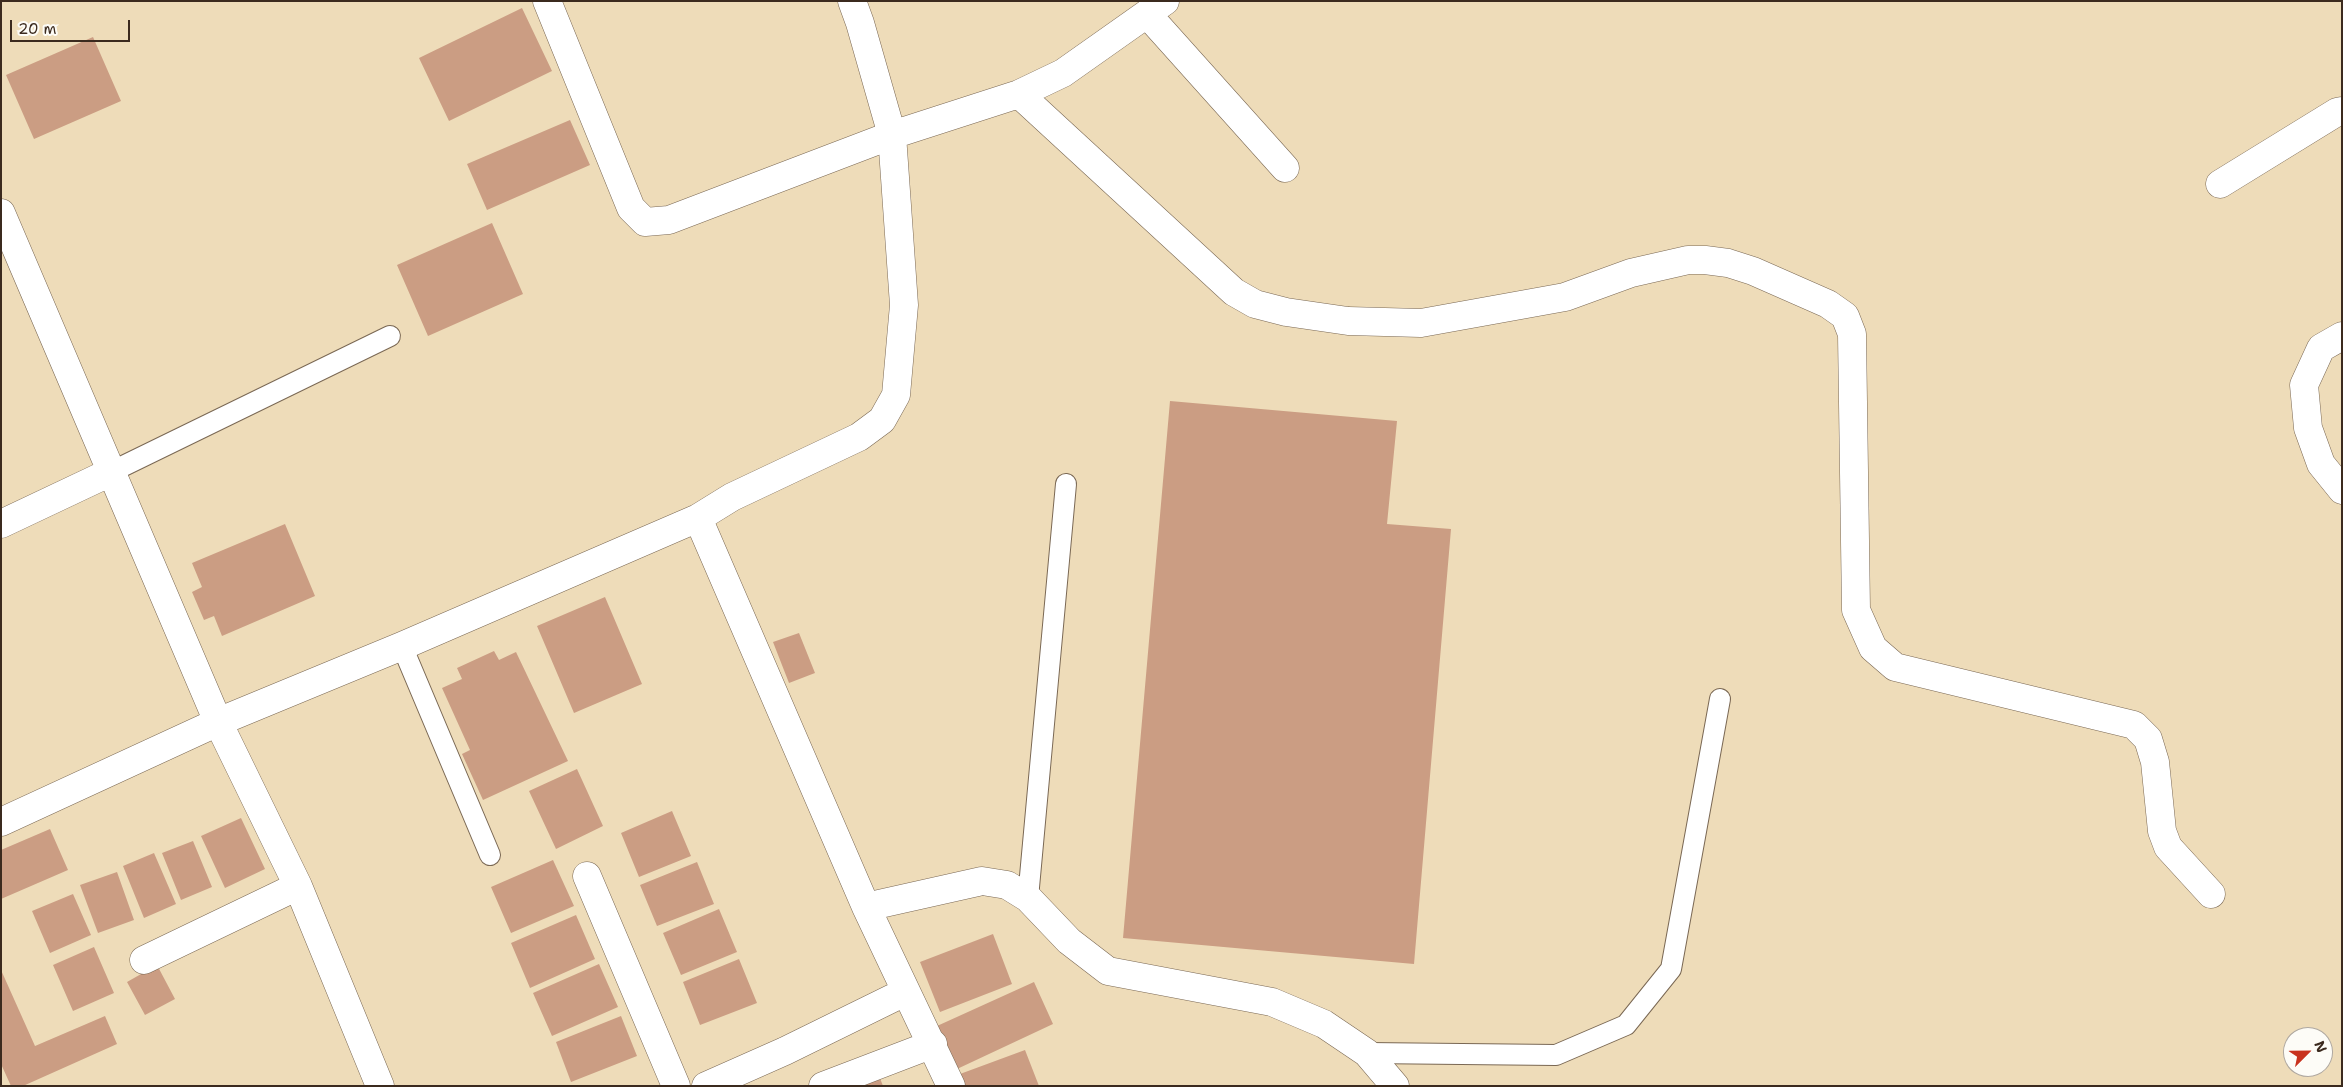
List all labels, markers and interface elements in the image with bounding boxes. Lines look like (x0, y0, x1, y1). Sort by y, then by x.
scale bar (12, 10, 132, 42)
text: 20 m (18, 19, 57, 39)
north arrow (2283, 1027, 2333, 1077)
text: N (2310, 1038, 2331, 1055)

